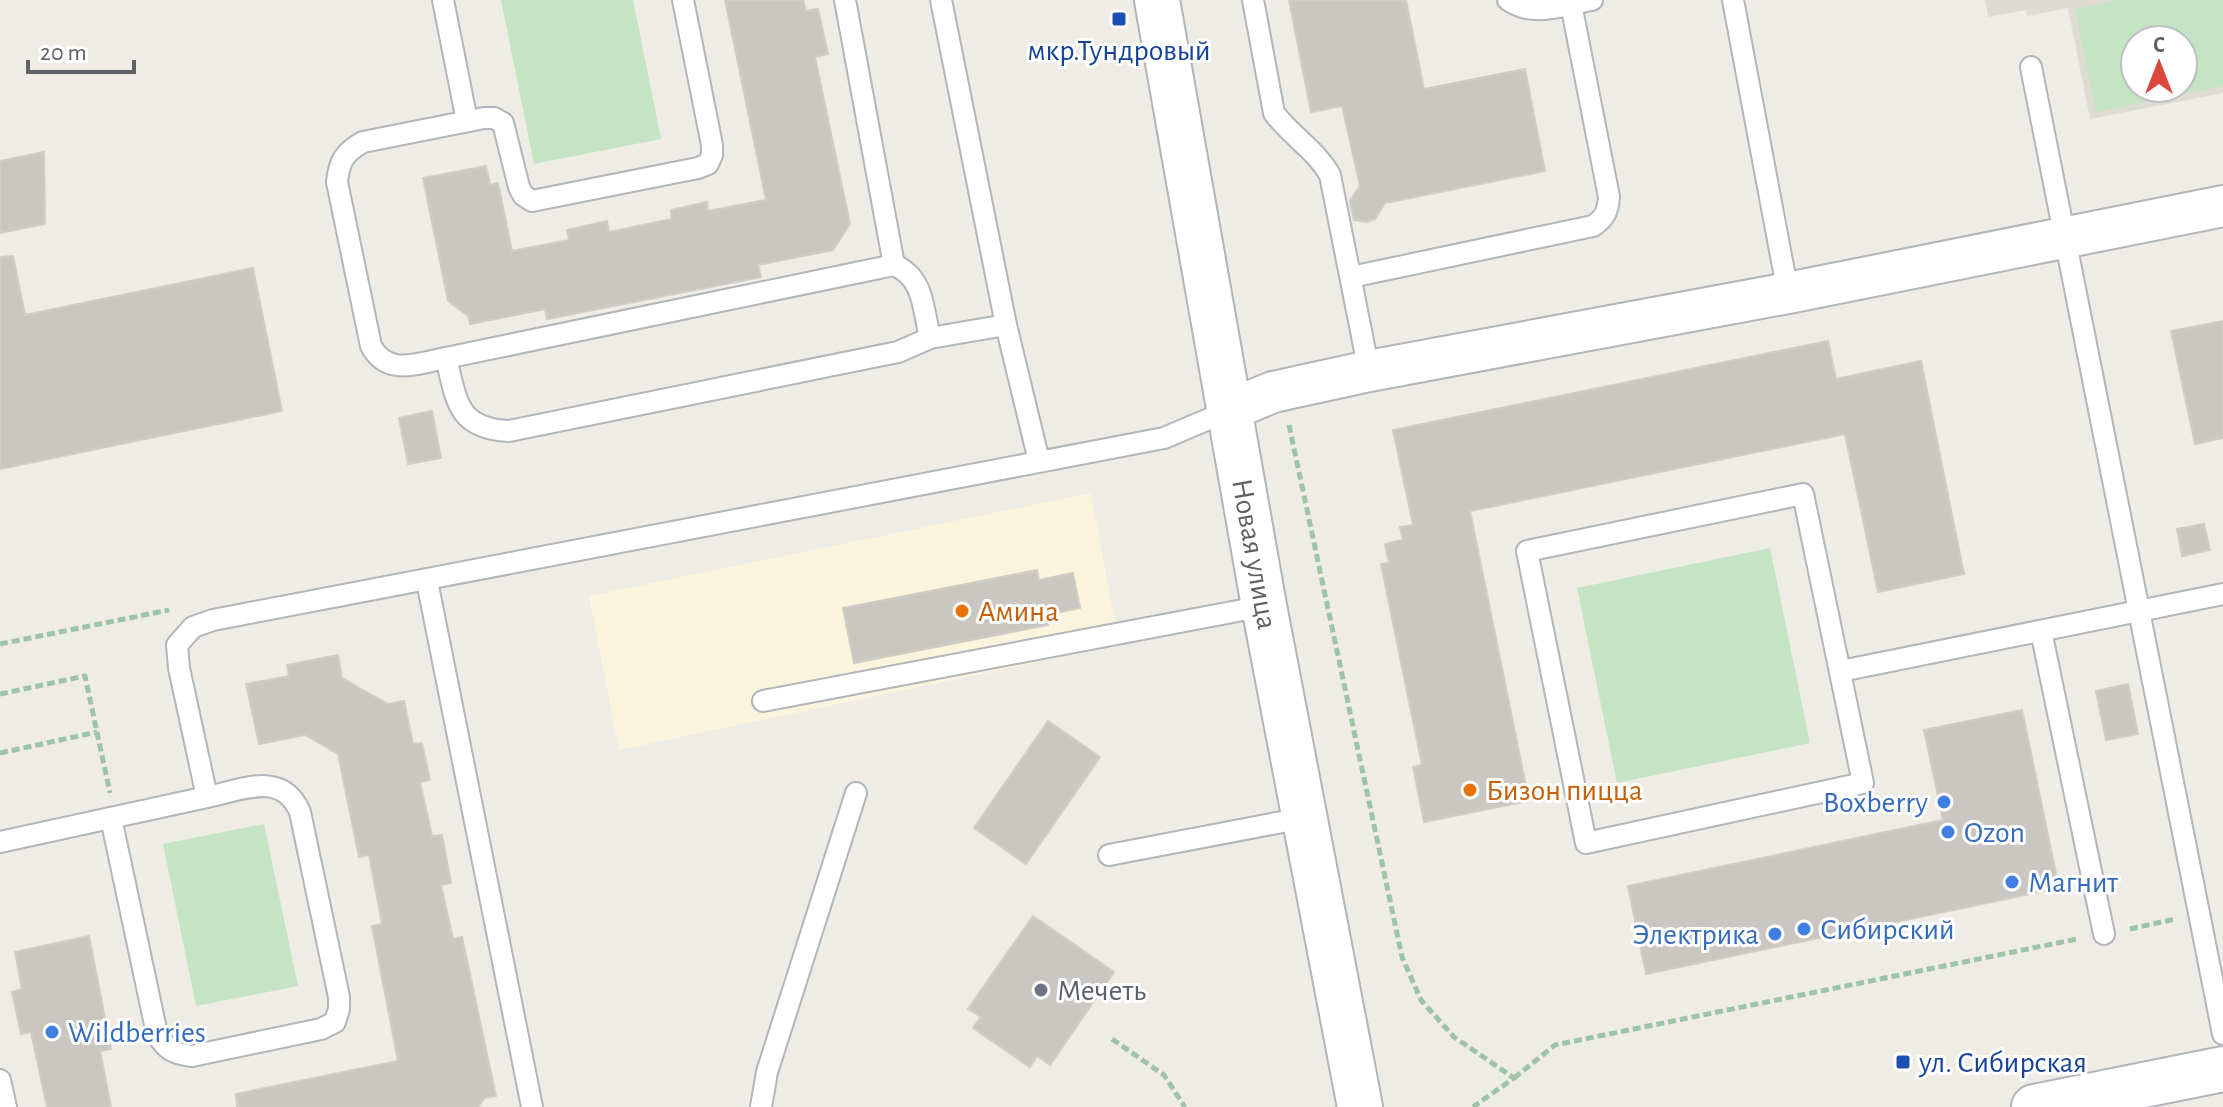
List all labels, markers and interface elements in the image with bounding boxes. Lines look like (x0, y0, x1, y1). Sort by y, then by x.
marker: мкр.Тундровый (1110, 10, 1128, 28)
scale bar (28, 24, 134, 74)
north arrow (2119, 24, 2199, 104)
text: С (2153, 34, 2165, 56)
place label: мкр.Тундровый (1027, 36, 1211, 66)
text: 20 m (40, 41, 87, 65)
street label: Новая улица (1226, 476, 1282, 632)
place label: Амина (978, 597, 1059, 627)
marker: Амина (953, 602, 971, 620)
place label: Бизон пицца (1486, 776, 1643, 806)
marker: Бизон пицца (1461, 781, 1479, 799)
place label: Boxberry (1823, 788, 1928, 818)
marker: Boxberry (1935, 793, 1953, 811)
place label: Ozon (1964, 818, 2025, 848)
marker: Ozon (1939, 823, 1957, 841)
place label: Магнит (2028, 868, 2118, 898)
marker: Магнит (2003, 873, 2021, 891)
place label: Сибирский (1820, 915, 1955, 945)
place label: Электрика (1632, 920, 1759, 950)
marker: Сибирский (1795, 920, 1813, 938)
marker: Электрика (1766, 925, 1784, 943)
place label: Мечеть (1057, 976, 1146, 1006)
marker: Мечеть (1032, 981, 1050, 999)
place label: Wildberries (68, 1018, 206, 1048)
marker: Wildberries (43, 1023, 61, 1041)
place label: ул. Сибирская (1918, 1048, 2087, 1078)
marker: ул. Сибирская (1894, 1053, 1912, 1071)

